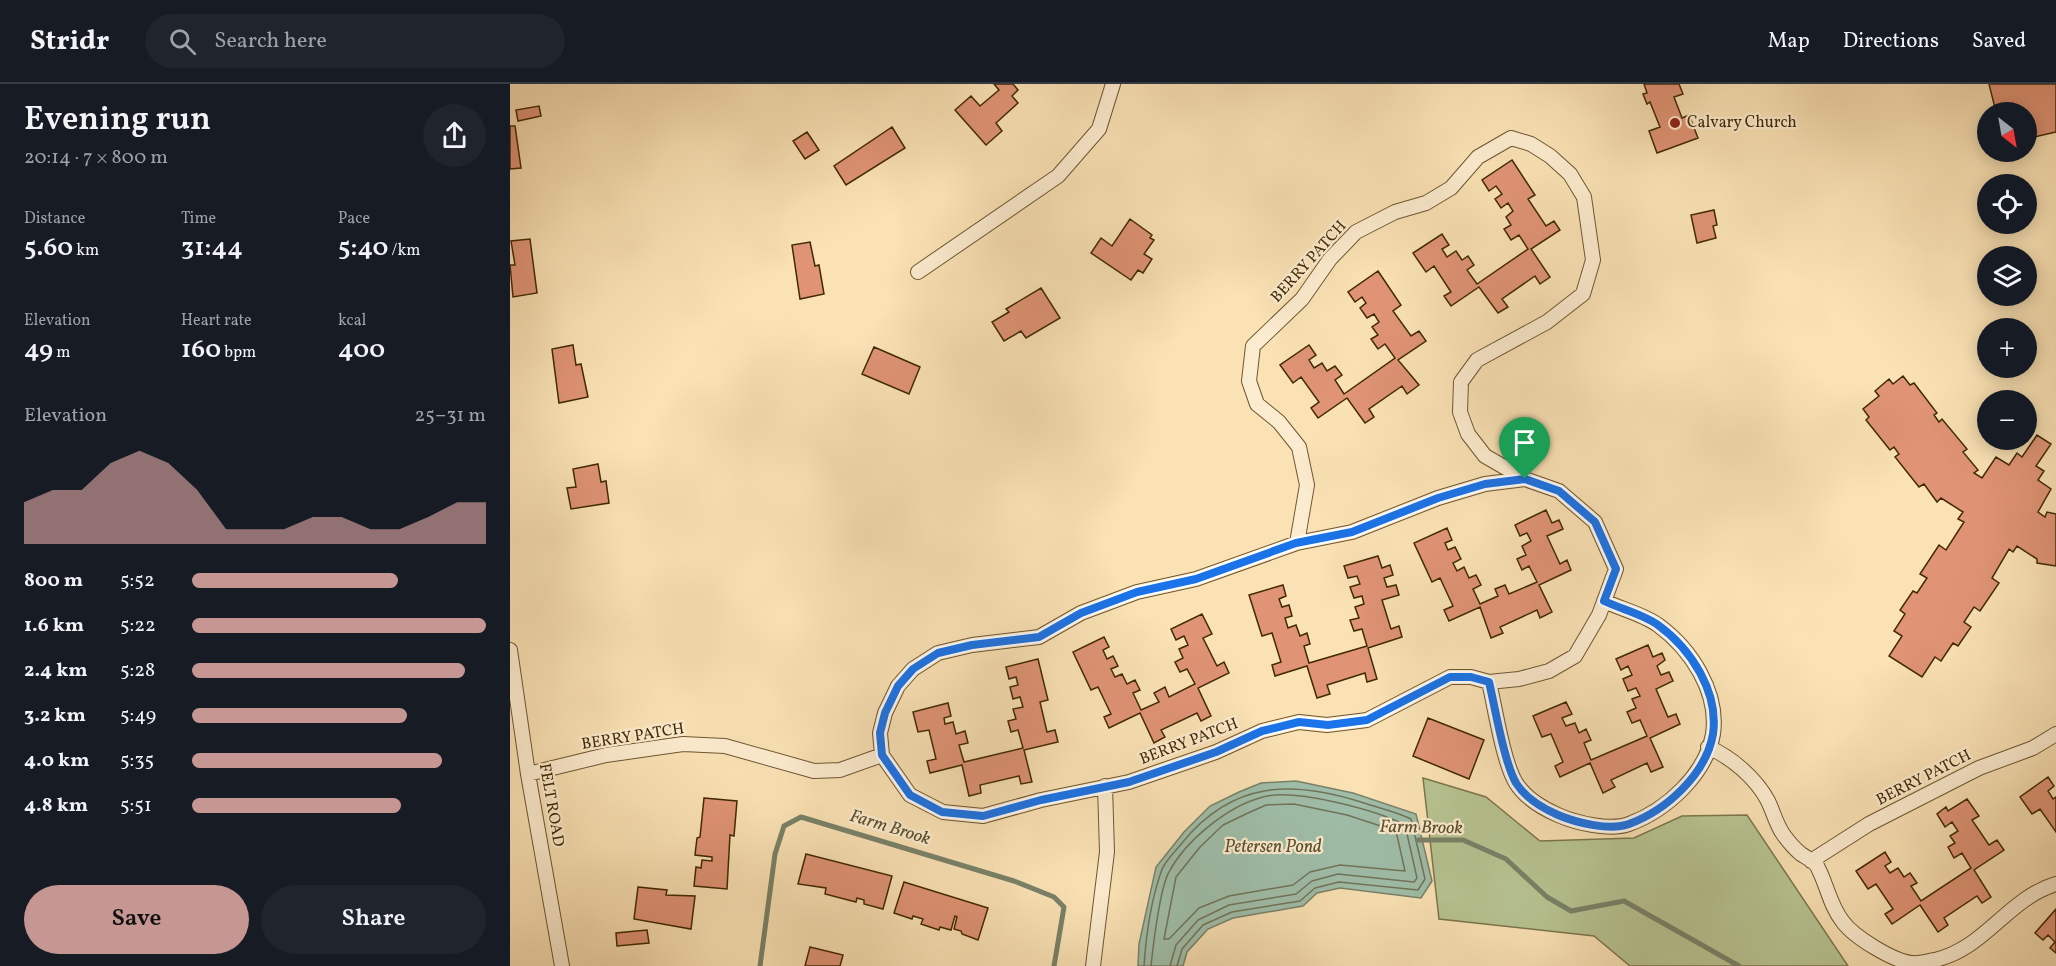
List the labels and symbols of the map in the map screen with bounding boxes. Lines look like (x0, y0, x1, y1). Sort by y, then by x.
north arrow (1977, 102, 2037, 162)
place label: Calvary Church (1687, 112, 1797, 134)
marker: Calvary Church (1668, 116, 1682, 130)
street label: BERRY PATCH (1266, 216, 1352, 308)
pin (1499, 417, 1550, 479)
street label: BERRY PATCH (1137, 713, 1241, 771)
street label: BERRY PATCH (580, 718, 686, 756)
street label: BERRY PATCH (1873, 745, 1975, 811)
street label: FELT ROAD (533, 762, 569, 849)
water label: Farm Brook (847, 804, 933, 852)
water label: Farm Brook (1379, 815, 1463, 841)
water label: Petersen Pond (1224, 835, 1322, 860)

